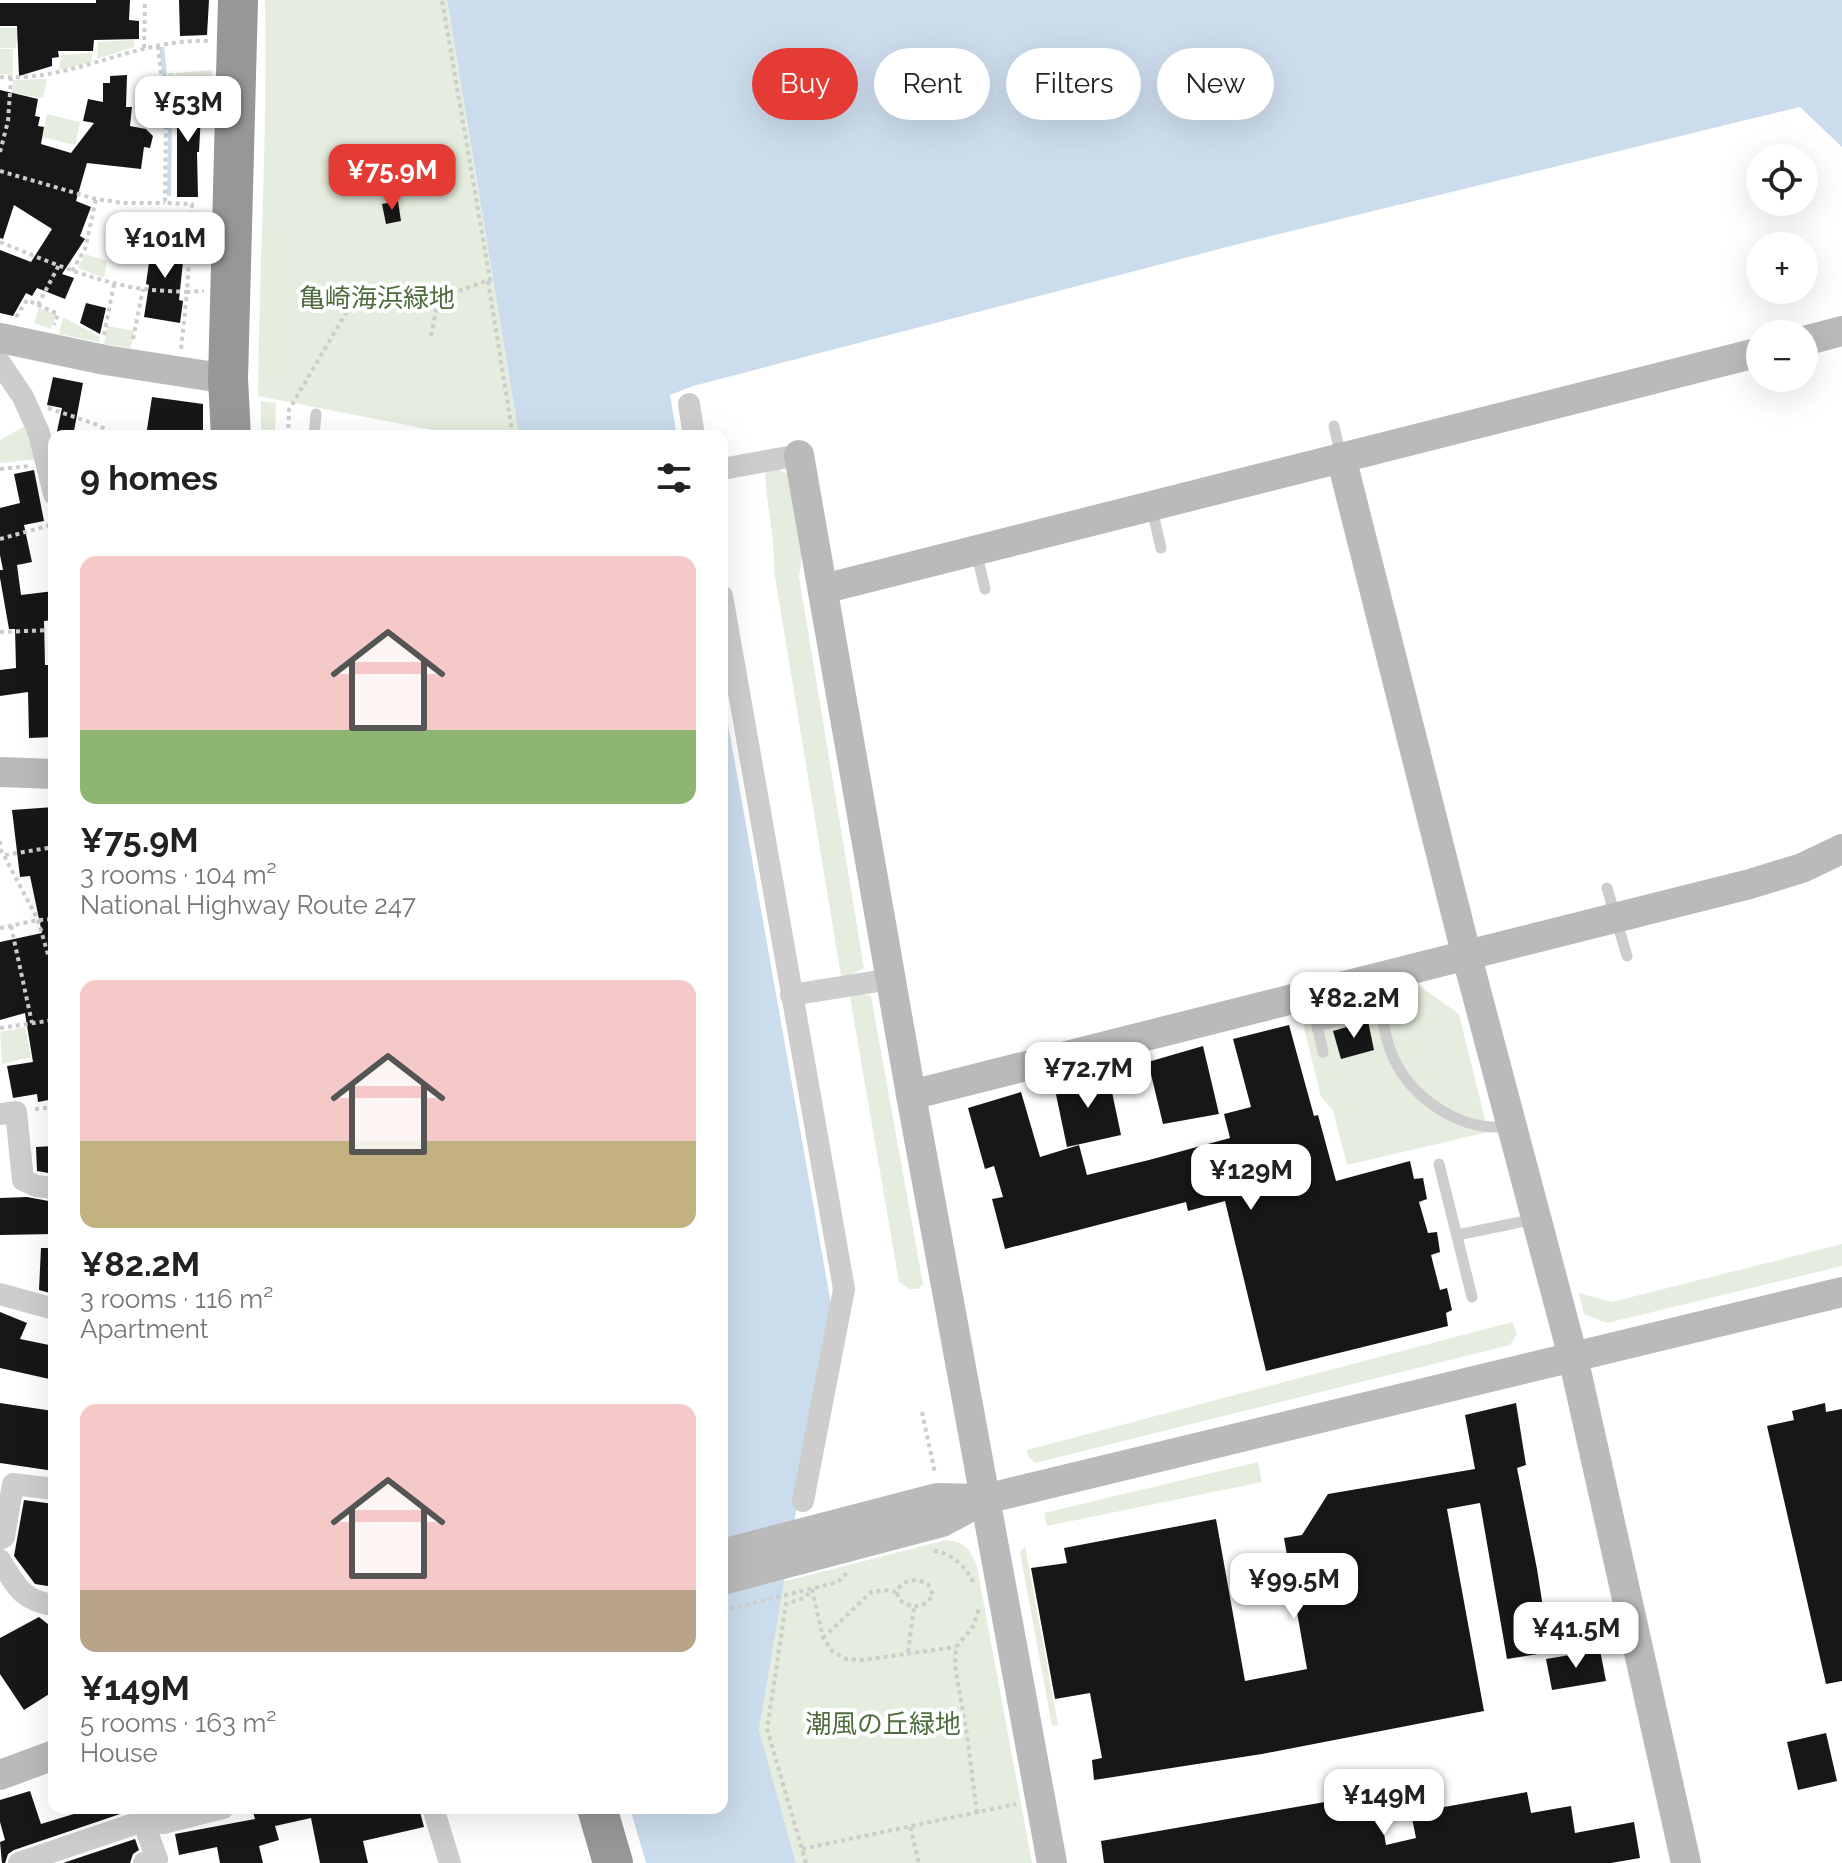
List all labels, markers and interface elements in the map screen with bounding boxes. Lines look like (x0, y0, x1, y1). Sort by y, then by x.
chip: Buy (752, 48, 858, 120)
chip: Rent (874, 48, 990, 120)
chip: Filters (1006, 48, 1141, 120)
chip: New (1157, 48, 1274, 120)
pin: ¥53M (141, 76, 235, 144)
text: ¥53M (153, 87, 223, 117)
pin: ¥75.9M (327, 144, 457, 212)
map controls (1746, 144, 1818, 392)
button: locate (1746, 144, 1818, 216)
text: ¥75.9M (347, 155, 437, 185)
pin: ¥101M (109, 212, 221, 280)
text: ¥101M (124, 223, 206, 253)
button: + (1746, 232, 1818, 304)
park label: 亀崎海浜緑地 (299, 283, 455, 313)
button: − (1746, 320, 1818, 392)
icon: filters (652, 456, 696, 500)
text: 9 homes (80, 458, 218, 498)
icon: home (316, 608, 460, 752)
text: ¥75.9M (80, 820, 199, 860)
text: 3 rooms · 104 m² (80, 860, 277, 890)
text: National Highway Route 247 (80, 890, 416, 920)
pin: ¥82.2M (1289, 972, 1419, 1040)
text: ¥82.2M (1308, 983, 1400, 1013)
icon: home (316, 1032, 460, 1176)
pin: ¥72.7M (1023, 1042, 1153, 1110)
text: ¥72.7M (1043, 1053, 1133, 1083)
pin: ¥129M (1195, 1144, 1307, 1212)
text: ¥129M (1209, 1155, 1293, 1185)
text: ¥82.2M (80, 1244, 200, 1284)
text: 3 rooms · 116 m² (80, 1284, 273, 1314)
text: Apartment (80, 1314, 209, 1344)
icon: home (316, 1456, 460, 1600)
pin: ¥99.5M (1229, 1553, 1359, 1621)
text: ¥99.5M (1248, 1564, 1340, 1594)
pin: ¥41.5M (1511, 1602, 1641, 1670)
text: ¥41.5M (1532, 1613, 1620, 1643)
text: ¥149M (80, 1668, 190, 1708)
text: 5 rooms · 163 m² (80, 1708, 276, 1738)
park label: 潮風の丘緑地 (805, 1709, 961, 1739)
text: House (80, 1738, 158, 1768)
pin: ¥149M (1328, 1769, 1440, 1837)
text: ¥149M (1342, 1780, 1426, 1810)

